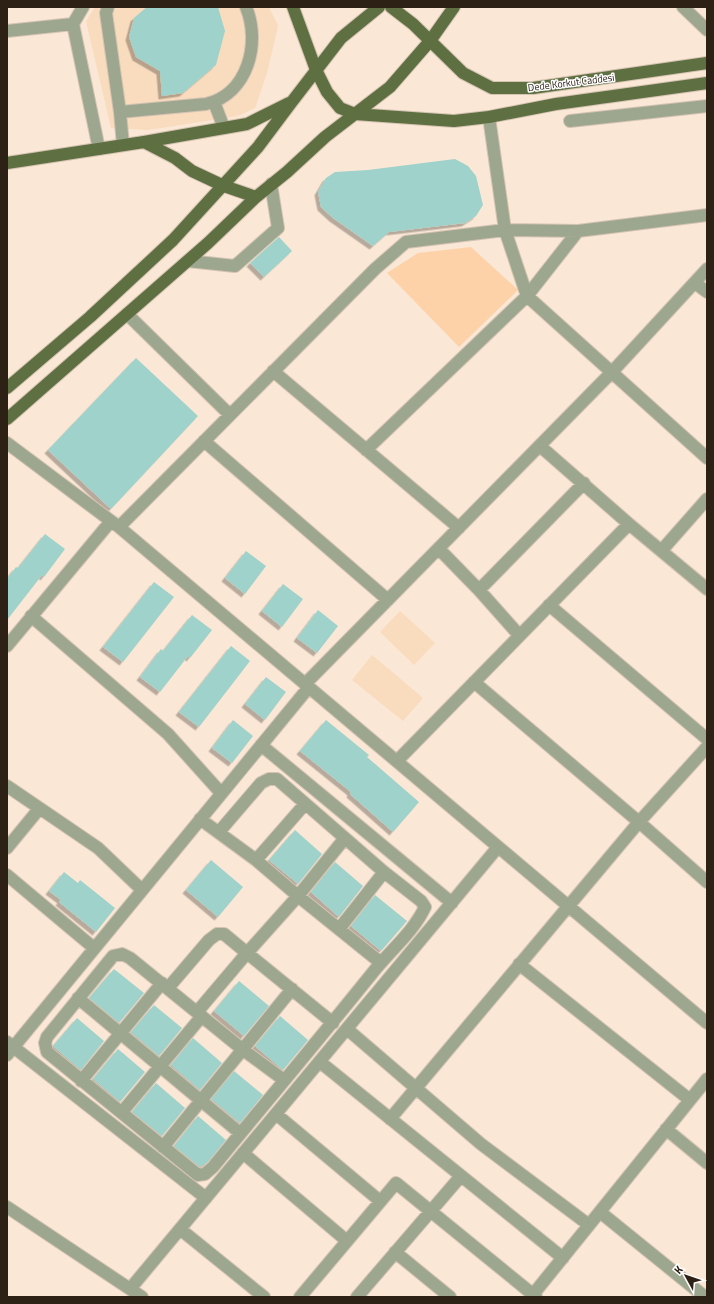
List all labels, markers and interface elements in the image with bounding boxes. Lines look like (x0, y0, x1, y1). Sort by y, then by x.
street label: Dede Korkut Caddesi (527, 70, 615, 95)
north arrow (666, 1256, 706, 1296)
text: K (670, 1262, 687, 1277)

